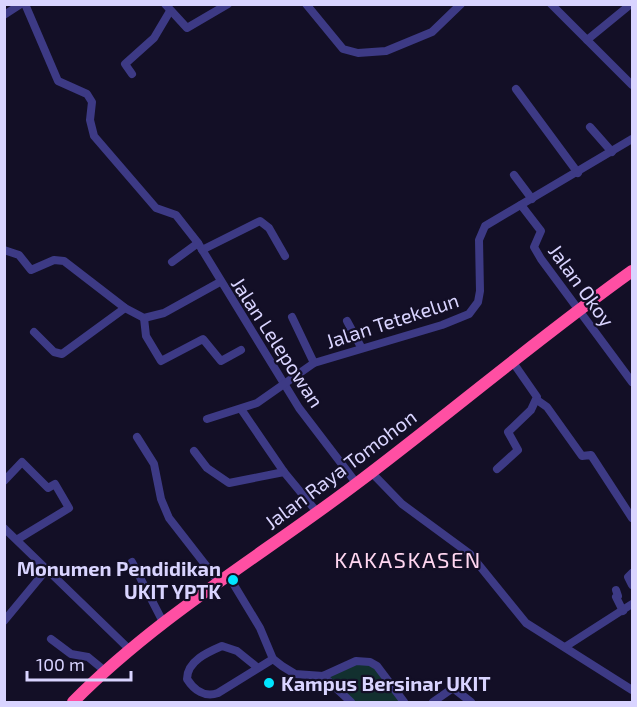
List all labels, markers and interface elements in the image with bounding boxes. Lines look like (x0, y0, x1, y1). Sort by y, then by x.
street label: Jalan Okoy (544, 239, 620, 331)
street label: Jalan Lelepowan (227, 272, 329, 412)
street label: Jalan Tetekelun (322, 287, 462, 353)
street label: Jalan Raya Tomohon (259, 404, 421, 534)
district label: KAKASKASEN (334, 546, 482, 572)
place label: Monumen Pendidikan UKIT YPTK (17, 556, 221, 603)
marker: Monumen Pendidikan UKIT YPTK (226, 573, 240, 587)
scale bar (27, 644, 130, 682)
text: 100 m (36, 653, 85, 675)
place label: Kampus Bersinar UKIT (281, 671, 490, 695)
marker: Kampus Bersinar UKIT (262, 676, 276, 690)

